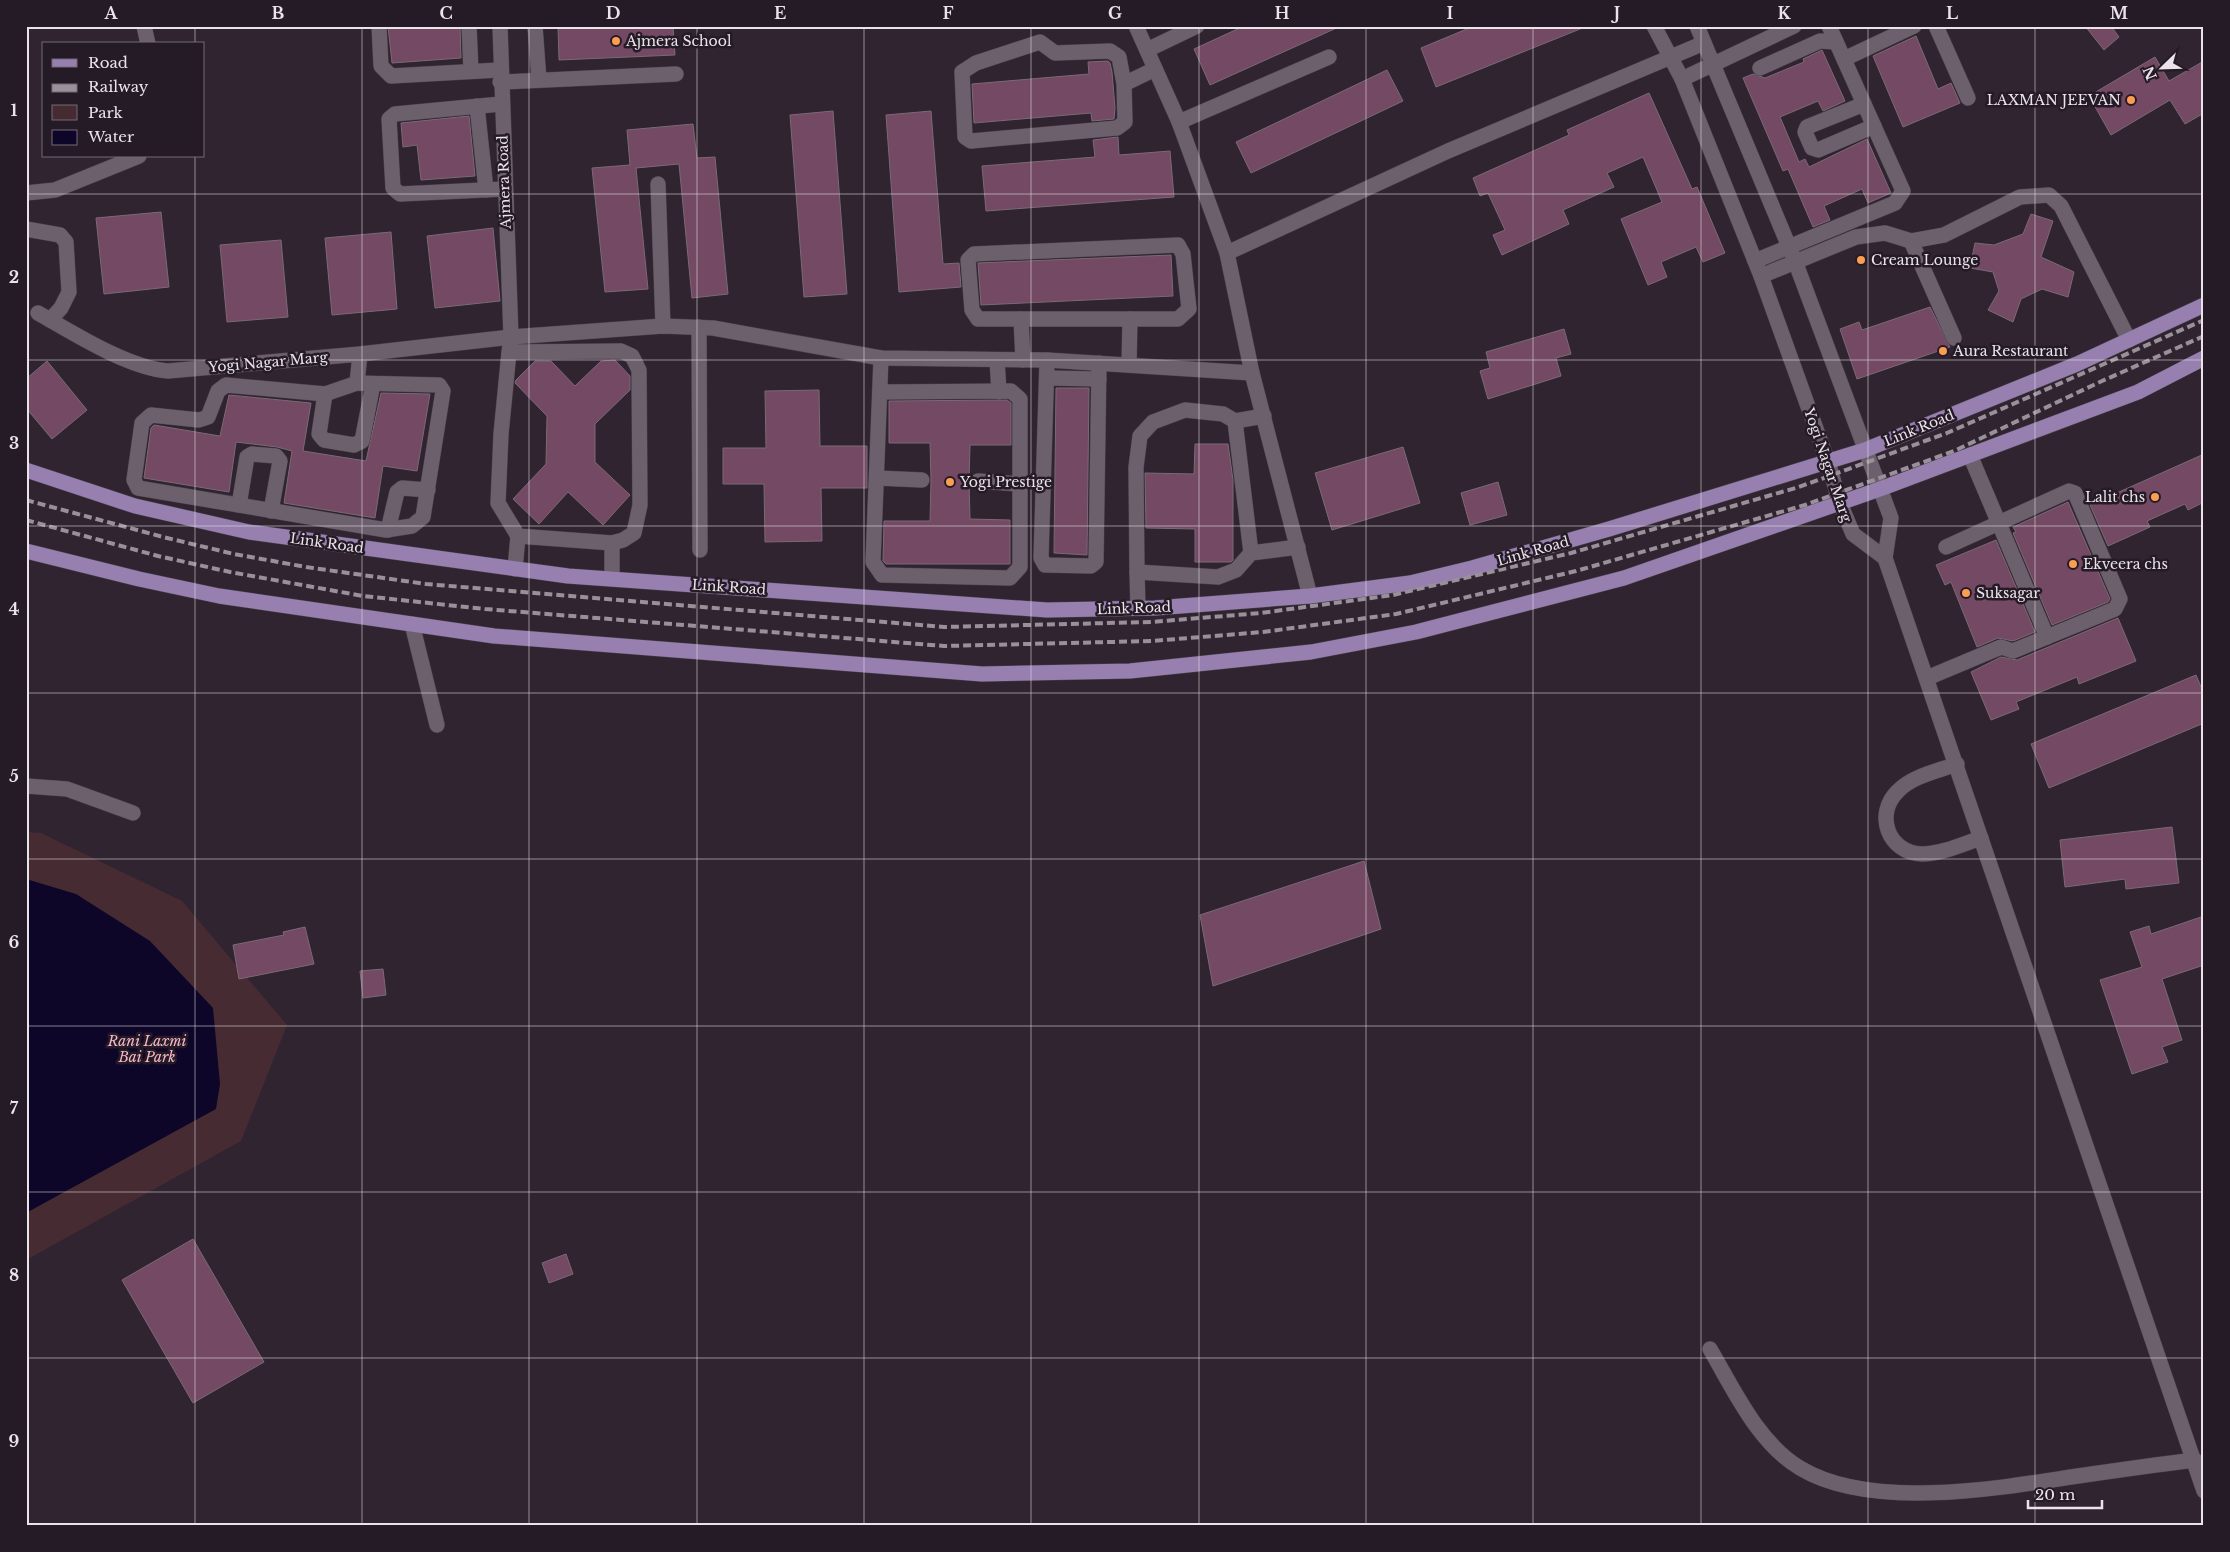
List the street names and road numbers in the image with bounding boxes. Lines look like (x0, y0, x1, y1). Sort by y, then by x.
street label: Ajmera Road (493, 134, 515, 230)
street label: Yogi Nagar Marg (207, 348, 329, 376)
street label: Yogi Nagar Marg (1800, 405, 1856, 525)
street label: Link Road (1881, 406, 1957, 450)
street label: Link Road (289, 529, 366, 557)
street label: Link Road (1495, 532, 1572, 570)
street label: Link Road (691, 575, 767, 599)
street label: Link Road (1097, 598, 1172, 618)

